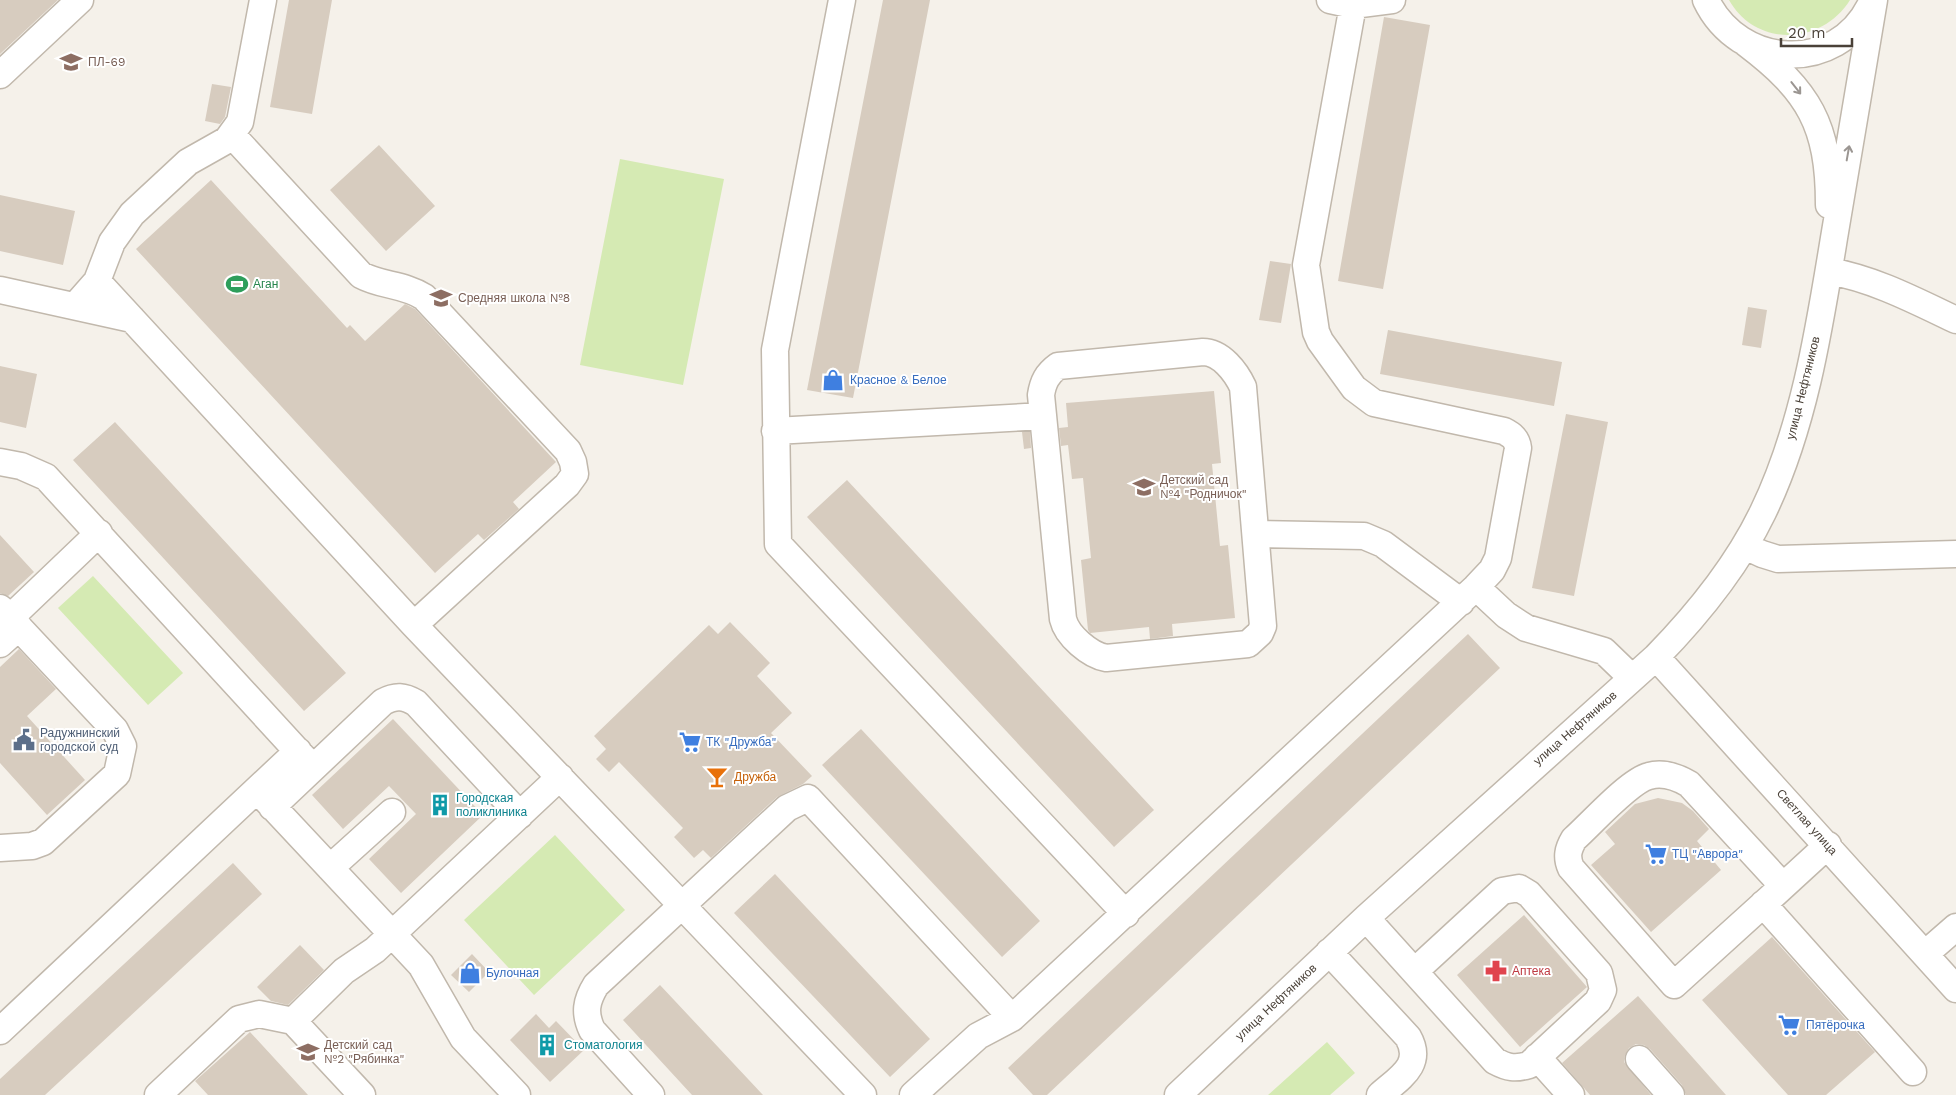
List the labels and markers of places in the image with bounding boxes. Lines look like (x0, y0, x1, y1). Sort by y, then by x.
school or university icon: ПЛ-69 (58, 49, 84, 75)
place label: ПЛ-69 (88, 55, 125, 69)
sports icon: Аган (224, 271, 250, 297)
place label: Аган (253, 277, 278, 291)
school or university icon: Средняя школа №8 (428, 285, 454, 311)
place label: Средняя школа №8 (458, 291, 570, 305)
shop icon: Красное & Белое (820, 367, 846, 393)
place label: Красное & Белое (850, 373, 947, 387)
place label: Детский сад №4 "Родничок" (1160, 473, 1247, 501)
school or university icon: Детский сад №4 "Родничок" (1131, 474, 1157, 500)
place label: Радужнинский городской суд (40, 726, 120, 754)
public building icon: Радужнинский городской суд (11, 727, 37, 753)
supermarket icon: ТК "Дружба" (677, 729, 703, 755)
place label: ТК "Дружба" (706, 735, 776, 749)
bar icon: Дружба (704, 764, 730, 790)
place label: Дружба (734, 770, 777, 784)
place label: Городская поликлиника (456, 791, 528, 819)
building icon: Городская поликлиника (427, 792, 453, 818)
supermarket icon: ТЦ "Аврора" (1643, 841, 1669, 867)
place label: ТЦ "Аврора" (1672, 847, 1743, 861)
pharmacy icon: Аптека (1483, 958, 1509, 984)
shop icon: Булочная (457, 960, 483, 986)
place label: Аптека (1512, 964, 1551, 978)
place label: Булочная (486, 966, 539, 980)
supermarket icon: Пятёрочка (1776, 1012, 1802, 1038)
place label: Пятёрочка (1806, 1018, 1865, 1032)
building icon: Стоматология (534, 1032, 560, 1058)
place label: Детский сад №2 "Рябинка" (324, 1038, 405, 1066)
place label: Стоматология (564, 1038, 643, 1052)
school or university icon: Детский сад №2 "Рябинка" (295, 1039, 321, 1065)

